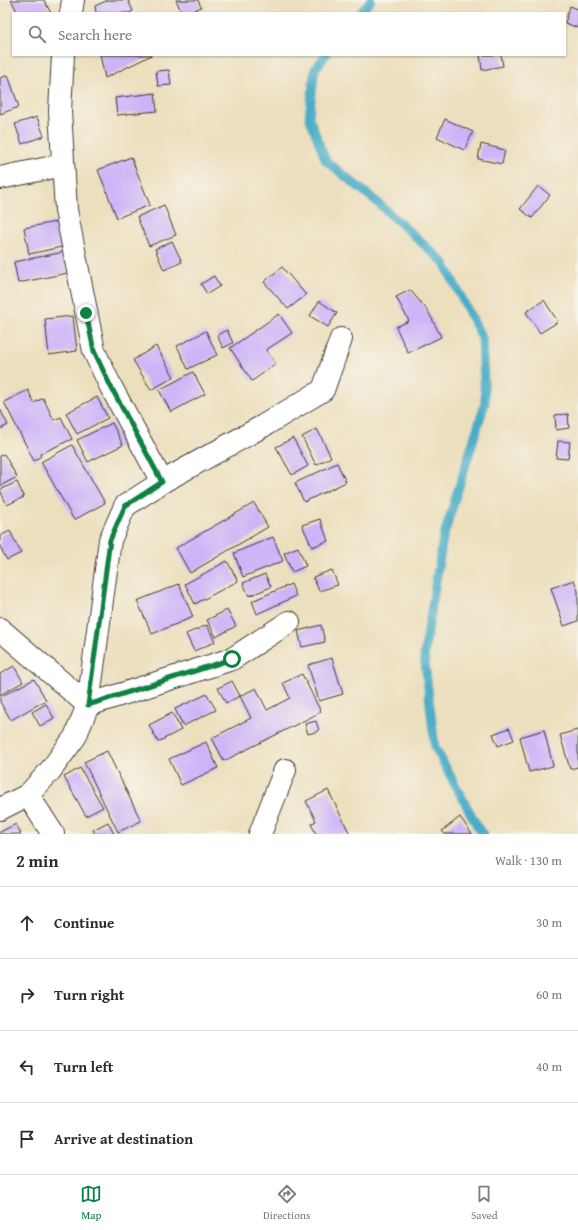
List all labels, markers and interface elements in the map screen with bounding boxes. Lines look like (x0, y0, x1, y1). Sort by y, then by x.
search box (12, 12, 566, 56)
icon: search (26, 23, 48, 45)
text: Search here (58, 24, 132, 45)
route end (77, 304, 95, 322)
route start (223, 650, 241, 668)
text: 2 min (16, 848, 58, 873)
text: Walk · 130 m (495, 851, 562, 870)
icon: ahead (16, 912, 38, 934)
text: Continue (54, 912, 115, 933)
text: 30 m (536, 913, 562, 932)
icon: right (16, 984, 38, 1006)
text: Turn right (54, 984, 125, 1005)
text: 60 m (536, 985, 562, 1004)
icon: left (16, 1056, 38, 1078)
text: Turn left (54, 1056, 113, 1077)
text: 40 m (536, 1057, 562, 1076)
icon: arrive (16, 1128, 38, 1150)
text: Arrive at destination (54, 1128, 193, 1149)
tab: Map (80, 1183, 102, 1223)
tab: Directions (263, 1183, 310, 1223)
tab: Saved (471, 1183, 498, 1223)

